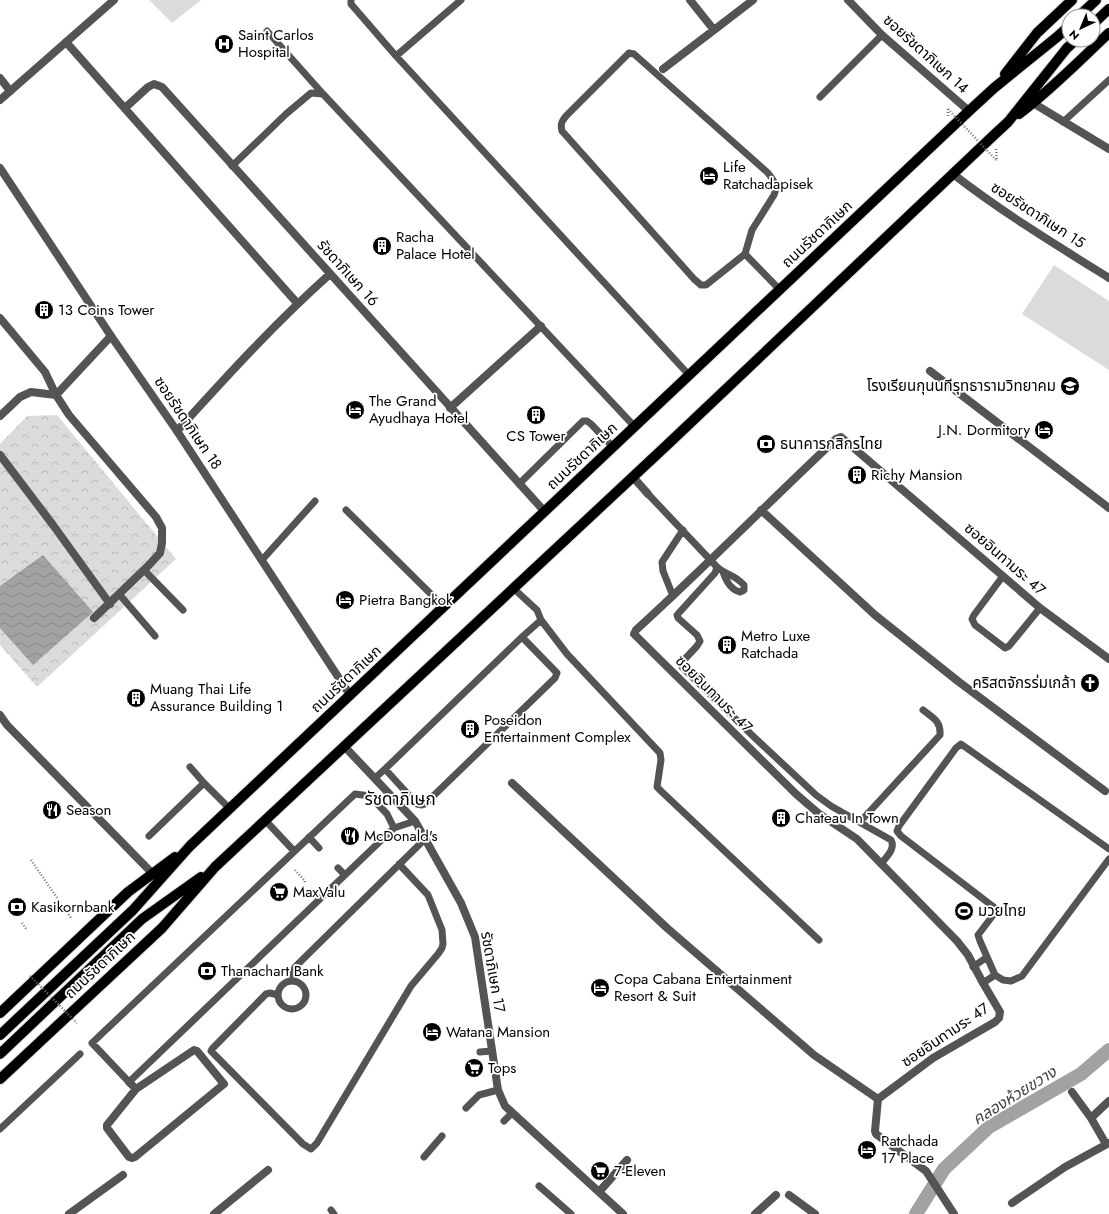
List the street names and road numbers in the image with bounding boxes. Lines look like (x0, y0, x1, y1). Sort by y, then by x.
street label: ซอยรัชดาภิเษก 14 (878, 9, 974, 99)
street label: ซอยรัชดาภิเษก 15 (987, 176, 1089, 254)
street label: ถนนรัชดาภิเษก (777, 195, 857, 273)
street label: รัชดาภิเษก 16 (312, 235, 384, 311)
street label: ซอยรัชดาภิเษก 18 (149, 372, 227, 474)
street label: ถนนรัชดาภิเษก (542, 417, 622, 495)
street label: ซอยอินทามระ 47 (959, 517, 1051, 601)
street label: ถนนรัชดาภิเษก (306, 640, 386, 718)
street label: ซอยอินทามระ 47 (670, 650, 758, 738)
street label: ถนนรัชดาภิเษก (60, 926, 140, 1004)
street label: รัชดาภิเษก 17 (475, 930, 511, 1014)
street label: ซอยอินทามระ 47 (897, 997, 993, 1073)

